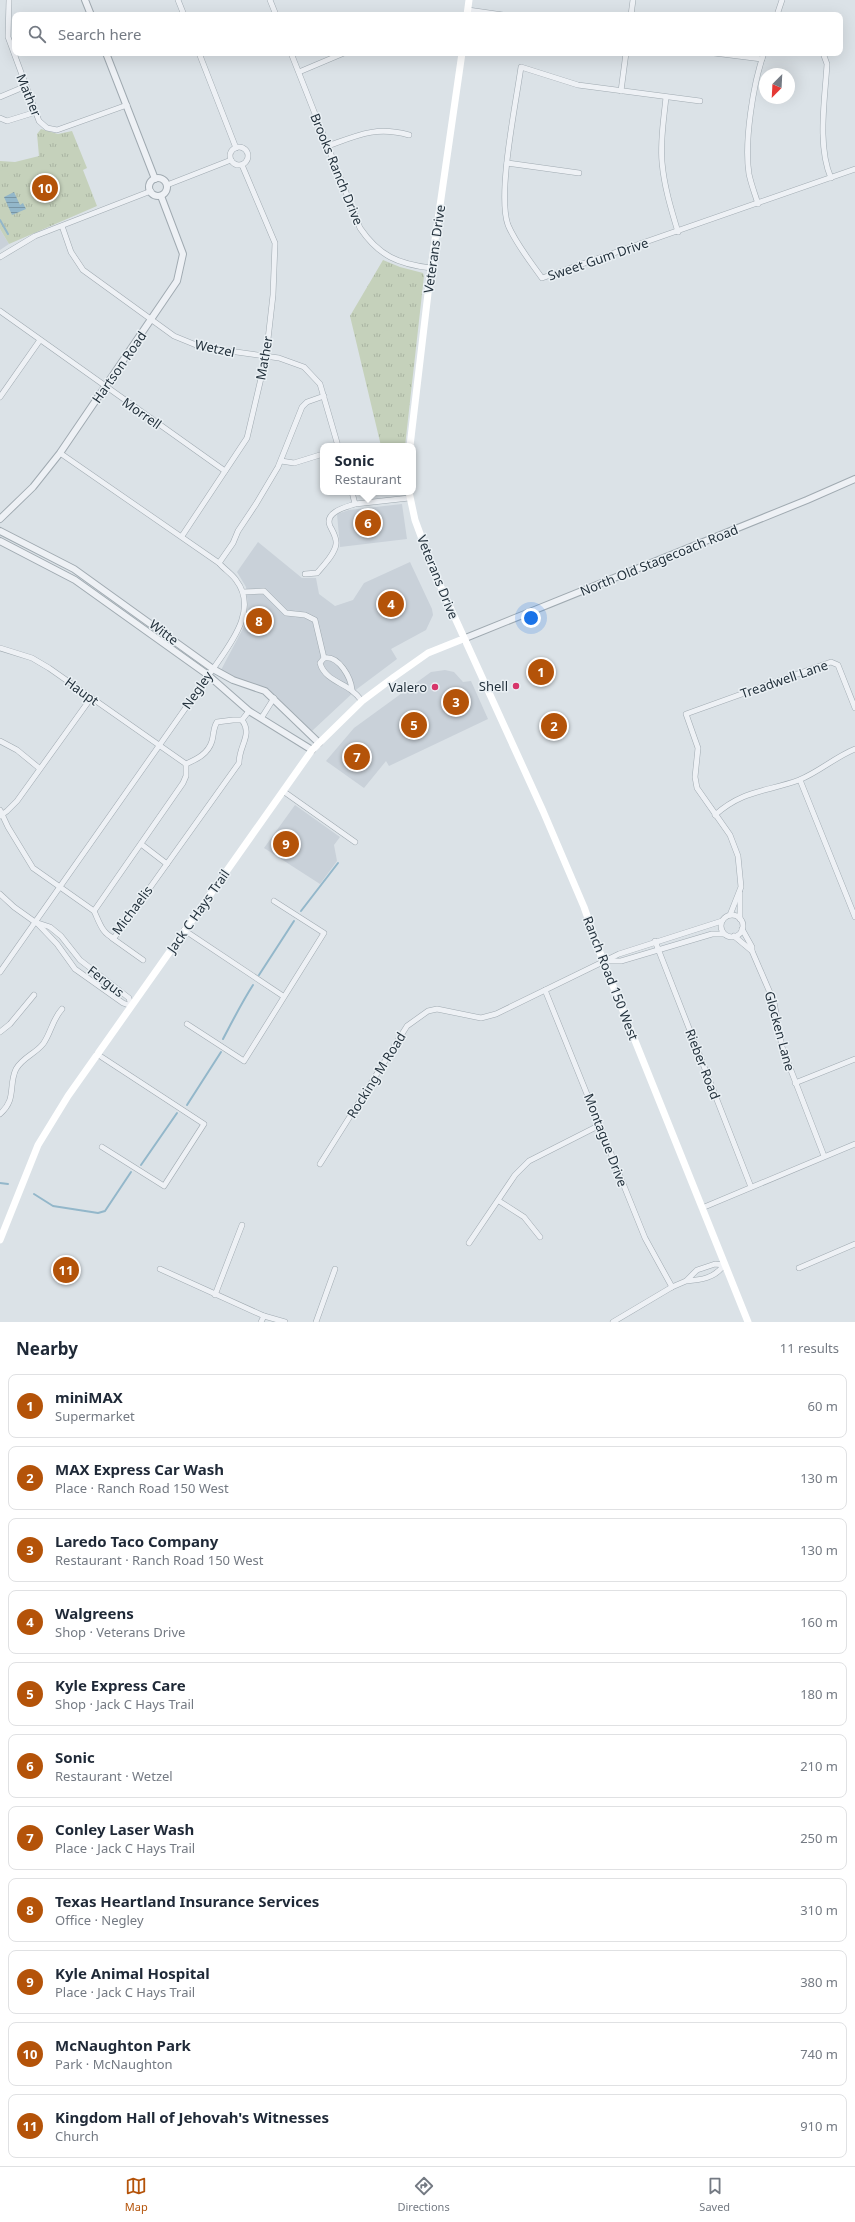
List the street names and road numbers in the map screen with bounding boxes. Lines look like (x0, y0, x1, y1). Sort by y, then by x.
street label: Mather (12, 71, 46, 120)
street label: Brooks Ranch Drive (306, 110, 368, 228)
street label: Veterans Drive (419, 204, 449, 294)
street label: Sweet Gum Drive (545, 233, 651, 285)
street label: Hartson Road (88, 328, 150, 406)
street label: Mather (251, 334, 277, 381)
street label: Wetzel (193, 335, 237, 361)
street label: Morrell (119, 393, 165, 433)
street label: North Old Stagecoach Road (577, 520, 741, 600)
street label: Veterans Drive (413, 532, 463, 622)
street label: Witte (146, 615, 182, 649)
street label: Treadwell Lane (738, 656, 830, 702)
street label: Negley (178, 667, 217, 712)
street label: Haupt (61, 673, 103, 710)
street label: Jack C Hays Trail (161, 866, 233, 958)
street label: Michaelis (108, 882, 156, 938)
street label: Ranch Road 150 West (579, 913, 643, 1043)
street label: Fergus (84, 961, 128, 1001)
street label: Glocken Lane (761, 989, 799, 1073)
street label: Rieber Road (681, 1026, 725, 1102)
street label: Rocking M Road (342, 1029, 410, 1121)
street label: Montague Drive (580, 1091, 632, 1189)

